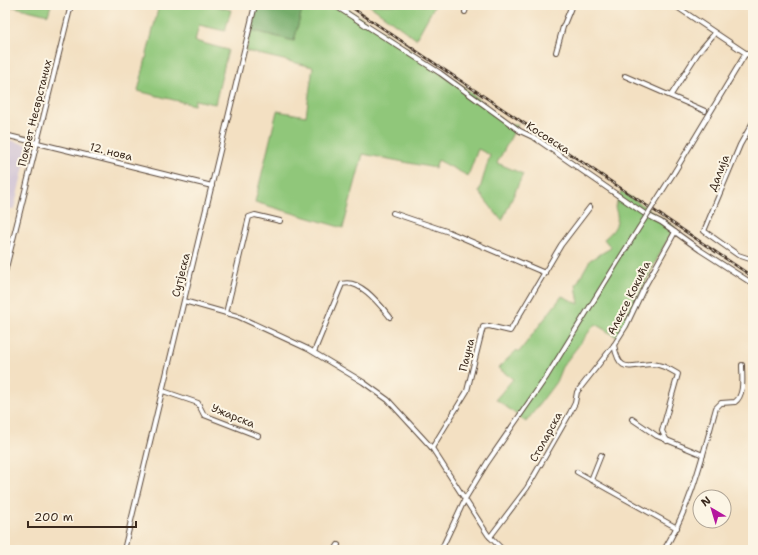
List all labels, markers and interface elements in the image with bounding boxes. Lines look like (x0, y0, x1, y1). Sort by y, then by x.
street label: Покрет Несврстаних (14, 58, 56, 168)
street label: Косовска (523, 118, 573, 158)
street label: 12. нова (88, 139, 134, 165)
street label: Далија (705, 152, 733, 193)
street label: Сутјеска (168, 251, 194, 299)
street label: Алексе Кокића (604, 258, 654, 337)
street label: Пауна (456, 337, 478, 373)
street label: Ужарска (209, 400, 257, 432)
street label: Столарска (526, 409, 566, 465)
north arrow (692, 489, 732, 529)
text: N (698, 493, 714, 510)
scale bar (28, 503, 136, 529)
text: 200 m (34, 509, 73, 525)

